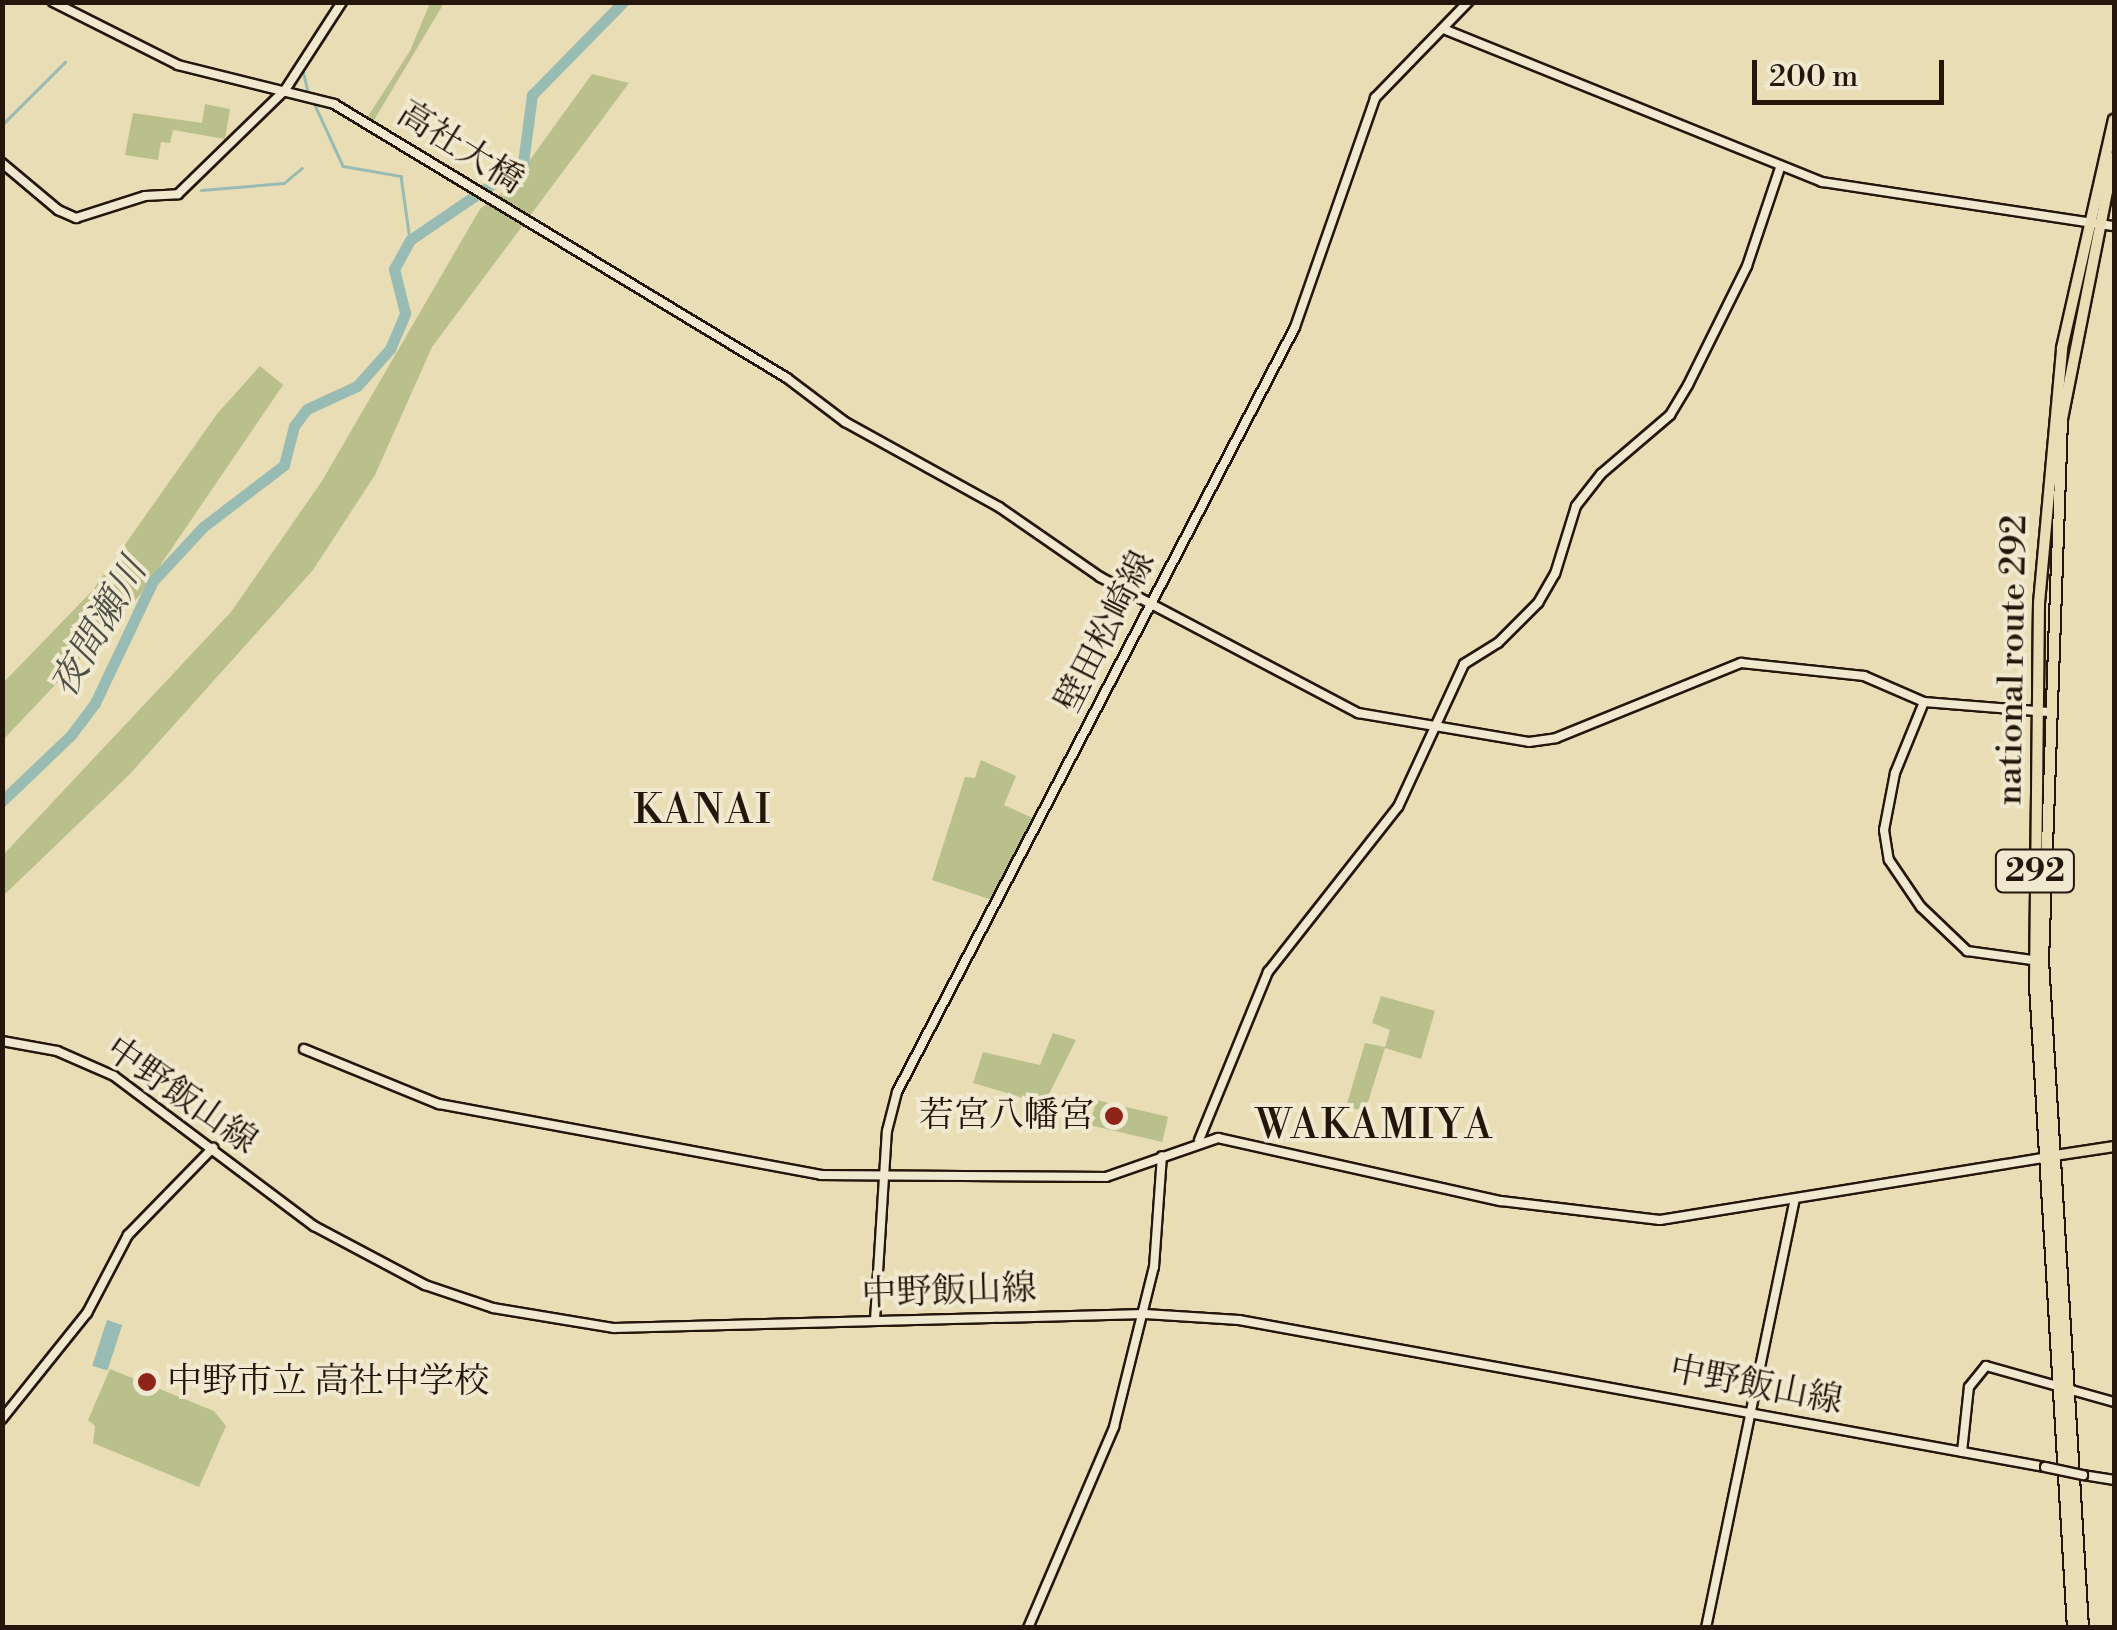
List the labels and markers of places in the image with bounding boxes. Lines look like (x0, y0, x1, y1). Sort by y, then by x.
place label: 若宮八幡宮 (919, 1095, 1094, 1137)
marker: 若宮八幡宮 (1103, 1105, 1125, 1127)
place label: 中野市立 高社中学校 (167, 1361, 489, 1403)
marker: 中野市立 高社中学校 (136, 1371, 158, 1393)

